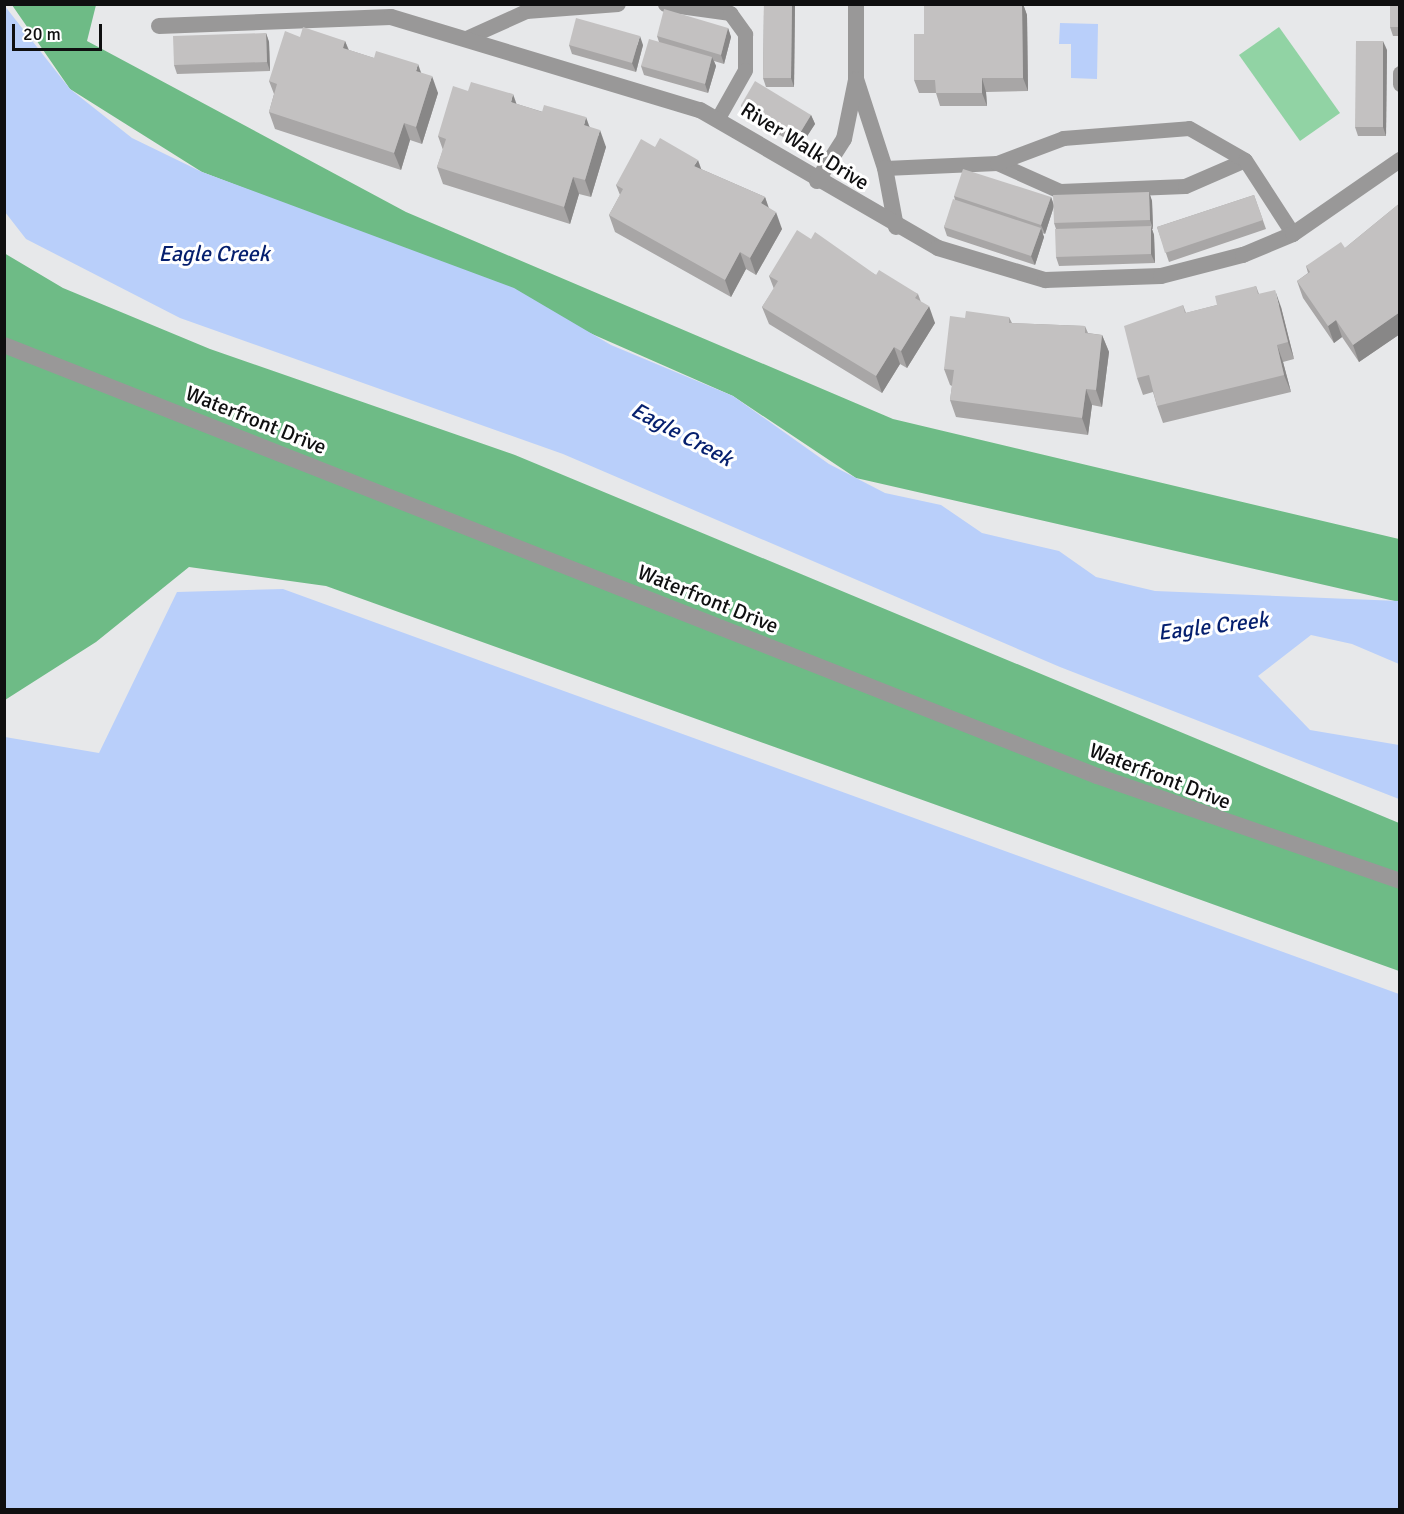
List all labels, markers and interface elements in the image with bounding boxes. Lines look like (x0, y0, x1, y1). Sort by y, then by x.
scale bar (15, 12, 105, 50)
text: 20 m (23, 23, 61, 45)
street label: River Walk Drive (736, 97, 874, 195)
water label: Eagle Creek (158, 241, 270, 267)
street label: Waterfront Drive (182, 380, 330, 460)
water label: Eagle Creek (627, 396, 737, 472)
street label: Waterfront Drive (634, 559, 782, 639)
water label: Eagle Creek (1156, 606, 1270, 646)
street label: Waterfront Drive (1086, 737, 1234, 815)

